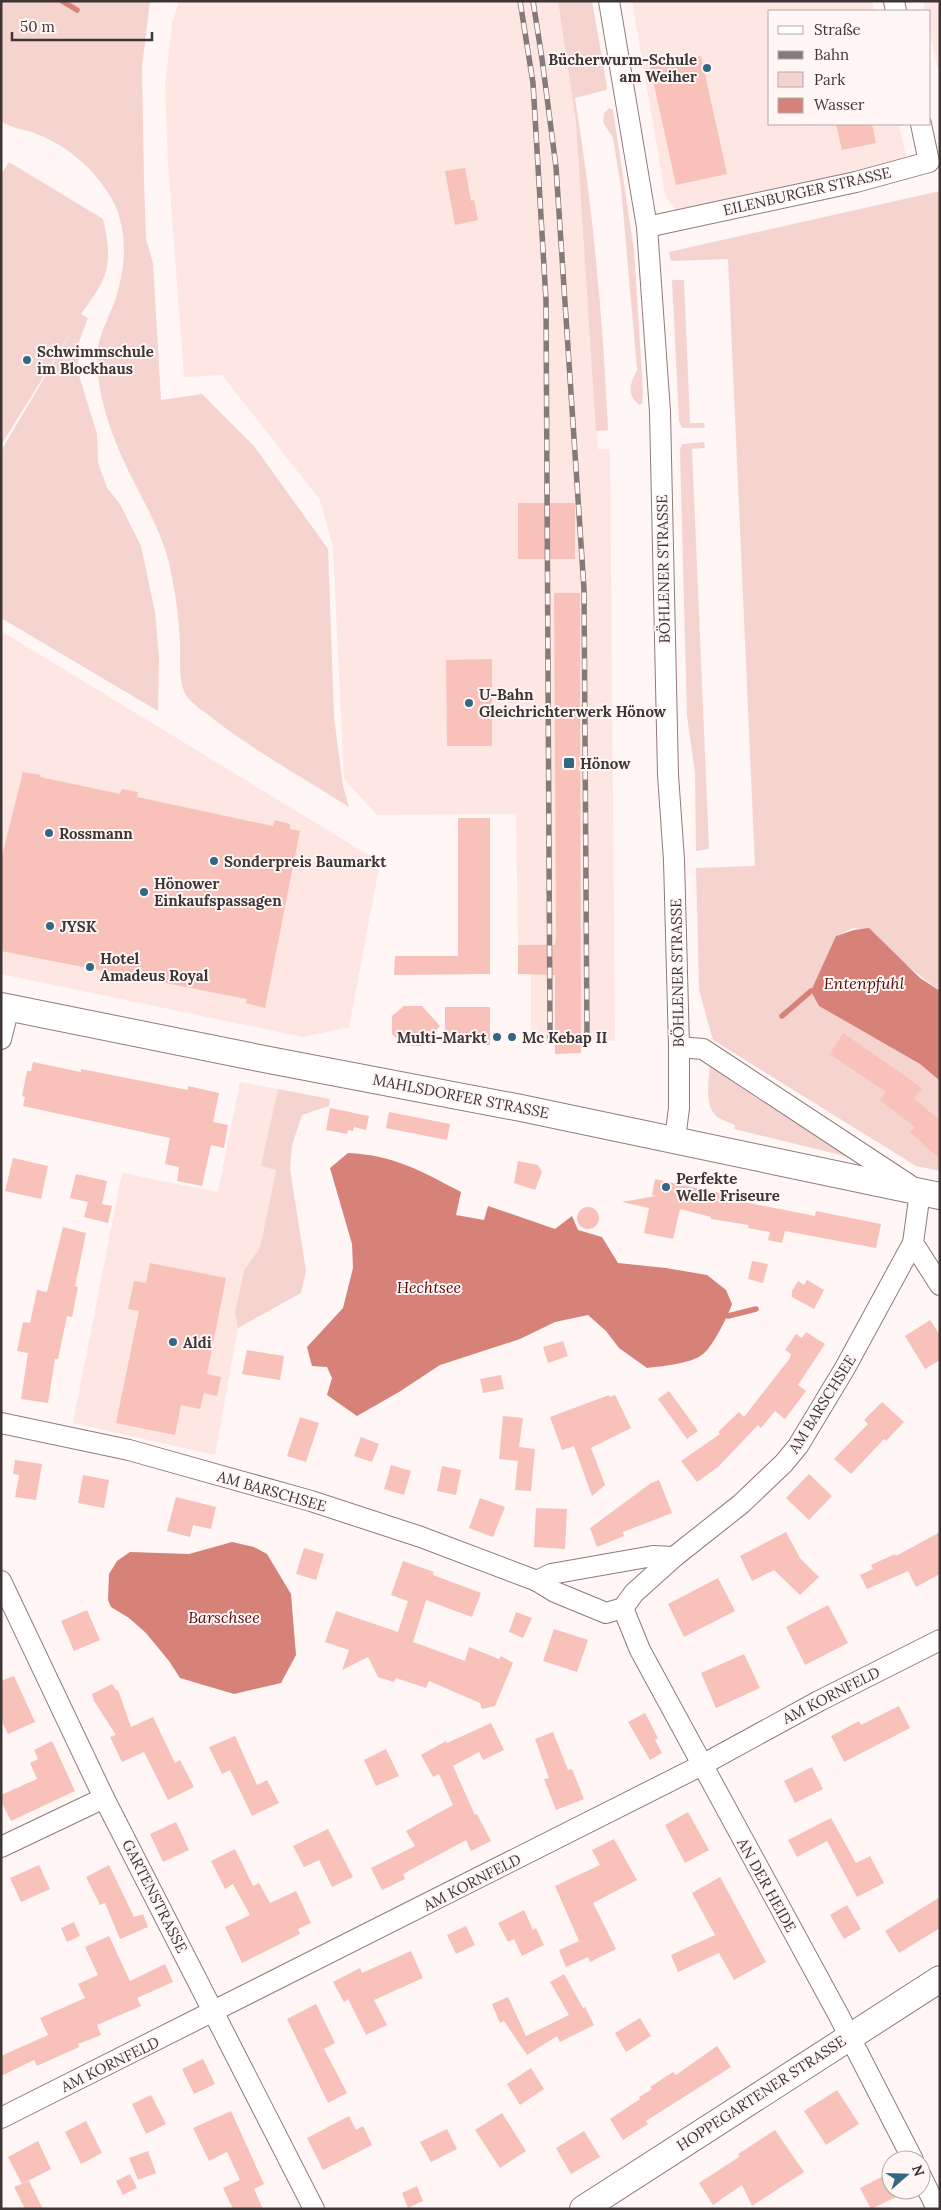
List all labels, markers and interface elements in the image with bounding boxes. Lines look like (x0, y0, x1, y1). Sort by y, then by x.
scale bar (12, 10, 152, 42)
legend (768, 10, 931, 125)
text: 50 m (20, 17, 55, 36)
text: Straße (814, 20, 861, 39)
text: Bahn (814, 45, 849, 64)
place label: Bücherwurm-Schule am Weiher (548, 50, 698, 86)
marker: Bücherwurm-Schule am Weiher (701, 62, 713, 74)
text: Park (814, 70, 845, 89)
text: Wasser (814, 95, 865, 114)
street label: EILENBURGER STRASSE (721, 162, 893, 220)
place label: Schwimmschule im Blockhaus (37, 342, 154, 378)
marker: Schwimmschule im Blockhaus (21, 354, 33, 366)
street label: BÖHLENER STRASSE (652, 494, 674, 644)
place label: U-Bahn Gleichrichterwerk Hönow (479, 685, 667, 721)
marker: U-Bahn Gleichrichterwerk Hönow (463, 697, 475, 709)
place label: Hönow (580, 754, 631, 773)
marker: Hönow (562, 756, 576, 770)
place label: Rossmann (59, 824, 133, 843)
marker: Rossmann (43, 827, 55, 839)
place label: Sonderpreis Baumarkt (224, 852, 387, 871)
marker: Sonderpreis Baumarkt (208, 855, 220, 867)
place label: Hönower Einkaufspassagen (154, 874, 282, 910)
marker: Hönower Einkaufspassagen (138, 886, 150, 898)
street label: BÖHLENER STRASSE (666, 898, 688, 1048)
place label: JYSK (60, 917, 97, 936)
marker: JYSK (44, 920, 56, 932)
place label: Hotel Amadeus Royal (100, 949, 209, 985)
marker: Hotel Amadeus Royal (84, 961, 96, 973)
water label: Entenpfuhl (824, 973, 905, 993)
place label: Multi-Markt (397, 1028, 488, 1047)
place label: Mc Kebap II (522, 1028, 608, 1047)
marker: Multi-Markt (491, 1031, 503, 1043)
marker: Mc Kebap II (506, 1031, 518, 1043)
street label: MAHLSDORFER STRASSE (371, 1070, 551, 1122)
place label: Perfekte Welle Friseure (676, 1169, 780, 1205)
marker: Perfekte Welle Friseure (660, 1181, 672, 1193)
water label: Hechtsee (397, 1277, 462, 1297)
place label: Aldi (183, 1333, 212, 1352)
marker: Aldi (167, 1336, 179, 1348)
street label: AM BARSCHSEE (784, 1351, 860, 1458)
street label: AM BARSCHSEE (214, 1466, 329, 1516)
water label: Barschsee (188, 1607, 260, 1627)
street label: AM KORNFELD (778, 1662, 883, 1728)
street label: AN DER HEIDE (733, 1834, 801, 1935)
street label: GARTENSTRASSE (118, 1836, 192, 1956)
street label: AM KORNFELD (419, 1849, 524, 1915)
street label: HOPPEGARTENER STRASSE (673, 2031, 849, 2155)
street label: AM KORNFELD (57, 2032, 162, 2096)
north arrow (881, 2150, 931, 2200)
text: N (908, 2162, 929, 2179)

